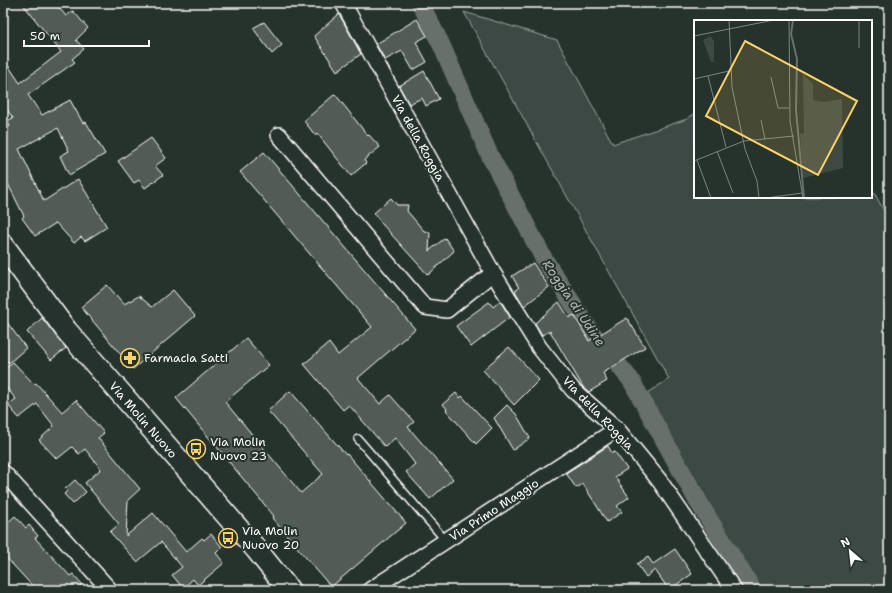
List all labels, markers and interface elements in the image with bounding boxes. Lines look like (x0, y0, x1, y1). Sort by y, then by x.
inset map (694, 20, 872, 198)
scale bar (24, 22, 149, 48)
text: 50 m (30, 28, 60, 44)
street label: Via della Roggia (388, 92, 449, 184)
water label: Roggia di Udine (539, 257, 609, 349)
pharmacy icon: Farmacia Satti (119, 347, 141, 369)
place label: Farmacia Satti (144, 350, 228, 366)
street label: Via della Roggia (559, 373, 638, 454)
street label: Via Molin Nuovo (105, 378, 181, 462)
place label: Via Molin Nuovo 23 (210, 434, 267, 464)
bus stop icon: Via Molin Nuovo 23 (185, 438, 207, 460)
street label: Via Primo Maggio (446, 475, 542, 545)
place label: Via Molin Nuovo 20 (242, 523, 299, 553)
bus stop icon: Via Molin Nuovo 20 (217, 527, 239, 549)
north arrow (830, 531, 870, 571)
text: N (838, 534, 853, 551)

